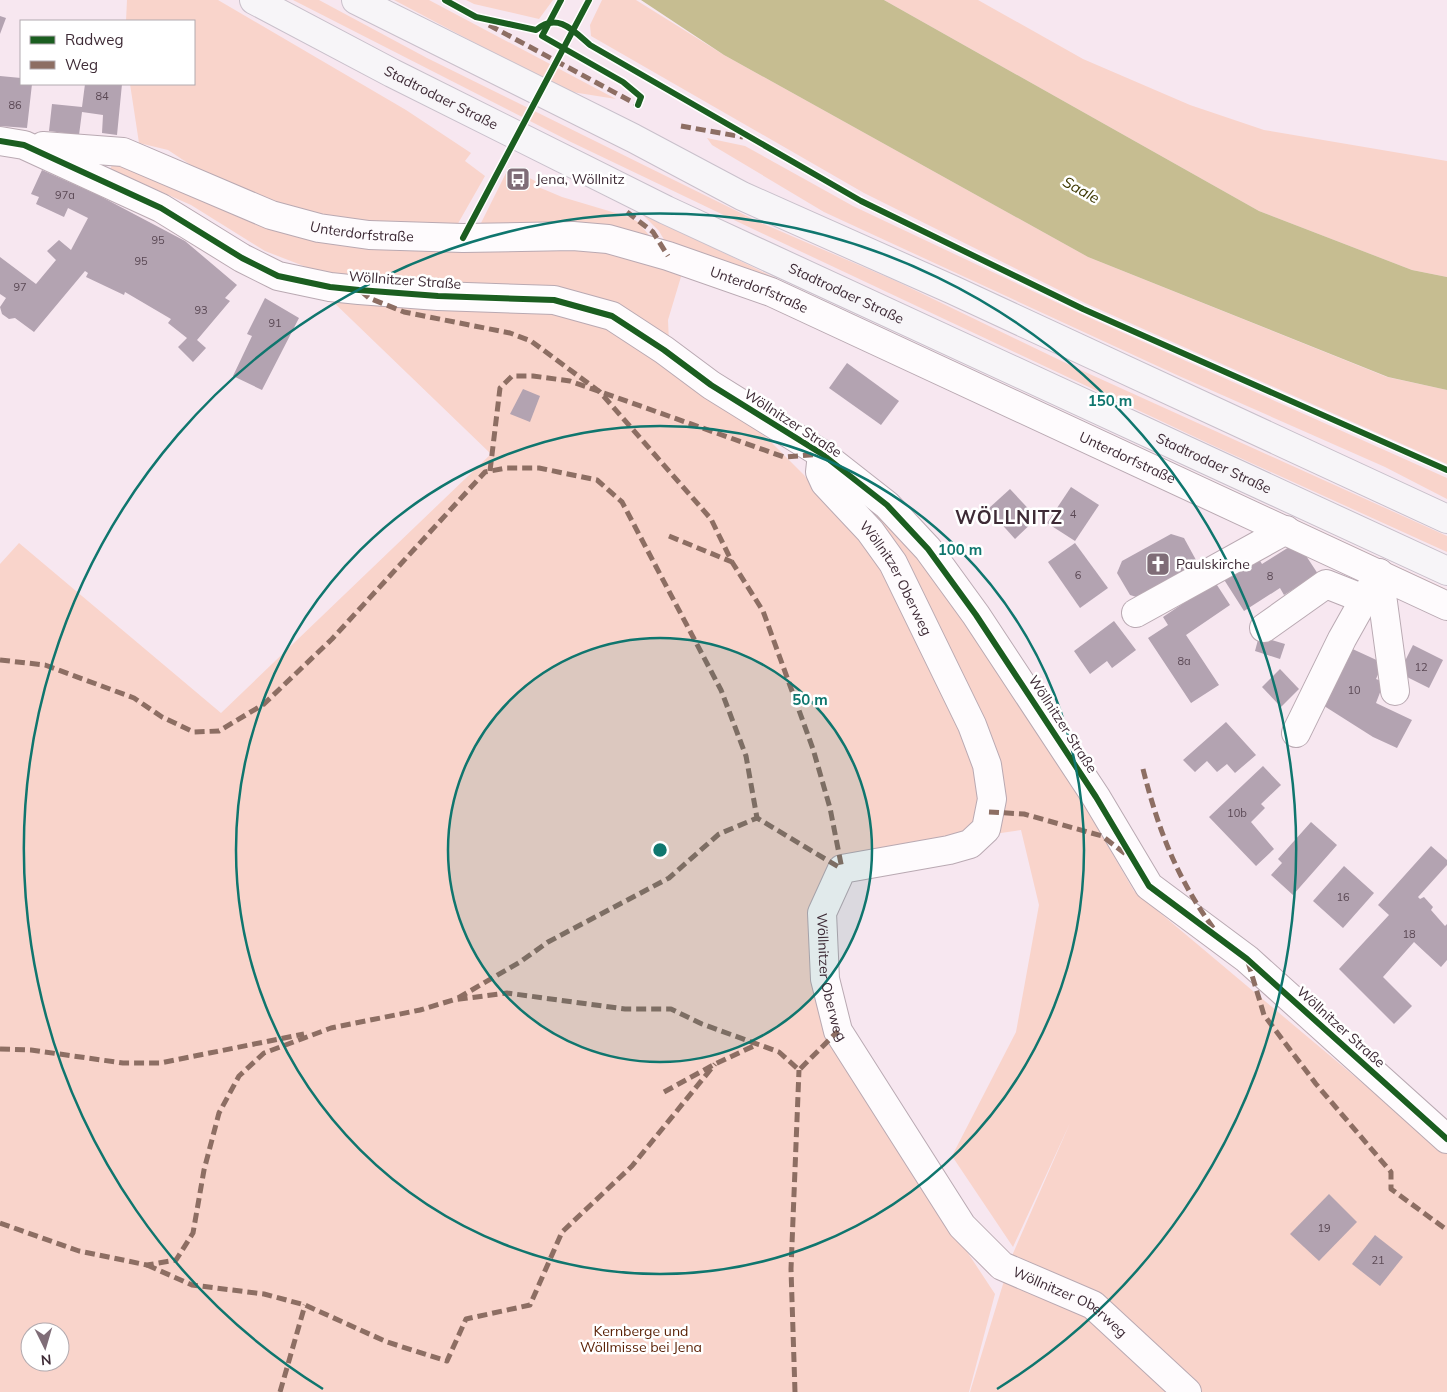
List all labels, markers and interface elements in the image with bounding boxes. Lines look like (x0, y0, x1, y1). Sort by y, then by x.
legend (20, 20, 195, 85)
text: Radweg (65, 30, 123, 49)
text: Weg (65, 55, 98, 74)
street label: Stadtrodaer Straße (381, 61, 501, 134)
house number: 84 (95, 89, 109, 103)
house number: 86 (8, 98, 22, 112)
bus stop icon: Jena, Wöllnitz (505, 166, 531, 192)
place label: Jena, Wöllnitz (536, 170, 625, 188)
water label: Saale (1060, 172, 1103, 207)
house number: 97a (55, 188, 75, 202)
street label: Unterdorfstraße (308, 217, 414, 245)
house number: 95 (151, 233, 165, 247)
house number: 95 (134, 254, 148, 268)
street label: Stadtrodaer Straße (786, 259, 907, 328)
street label: Unterdorfstraße (708, 262, 811, 317)
street label: Wöllnitzer Straße (348, 267, 462, 293)
house number: 97 (13, 280, 27, 294)
house number: 93 (194, 303, 208, 317)
house number: 91 (268, 316, 282, 330)
street label: Wöllnitzer Straße (741, 385, 845, 461)
text: 150 m (1088, 391, 1132, 410)
street label: Unterdorfstraße (1076, 427, 1178, 488)
street label: Stadtrodaer Straße (1153, 429, 1274, 498)
district label: WÖLLNITZ (955, 505, 1063, 529)
house number: 4 (1070, 507, 1077, 521)
street label: Wöllnitzer Oberweg (856, 517, 936, 638)
text: 100 m (938, 540, 982, 559)
church icon: Paulskirche (1145, 551, 1171, 577)
place label: Paulskirche (1176, 555, 1250, 573)
house number: 6 (1075, 568, 1082, 582)
house number: 8 (1267, 569, 1274, 583)
house number: 8a (1177, 654, 1191, 668)
house number: 12 (1414, 660, 1428, 674)
street label: Wöllnitzer Straße (1025, 672, 1101, 776)
house number: 10 (1347, 683, 1361, 697)
text: 50 m (792, 690, 828, 709)
house number: 10b (1227, 806, 1247, 820)
centre of rings (651, 841, 669, 859)
house number: 16 (1336, 890, 1350, 904)
street label: Wöllnitzer Oberweg (813, 913, 851, 1044)
house number: 18 (1402, 927, 1416, 941)
street label: Wöllnitzer Straße (1293, 983, 1389, 1071)
house number: 19 (1317, 1221, 1331, 1235)
house number: 21 (1371, 1253, 1385, 1267)
street label: Wöllnitzer Oberweg (1010, 1263, 1131, 1341)
north arrow (20, 1322, 70, 1372)
park label: Kernberge und Wöllmisse bei Jena (580, 1322, 702, 1356)
text: N (40, 1351, 52, 1369)

